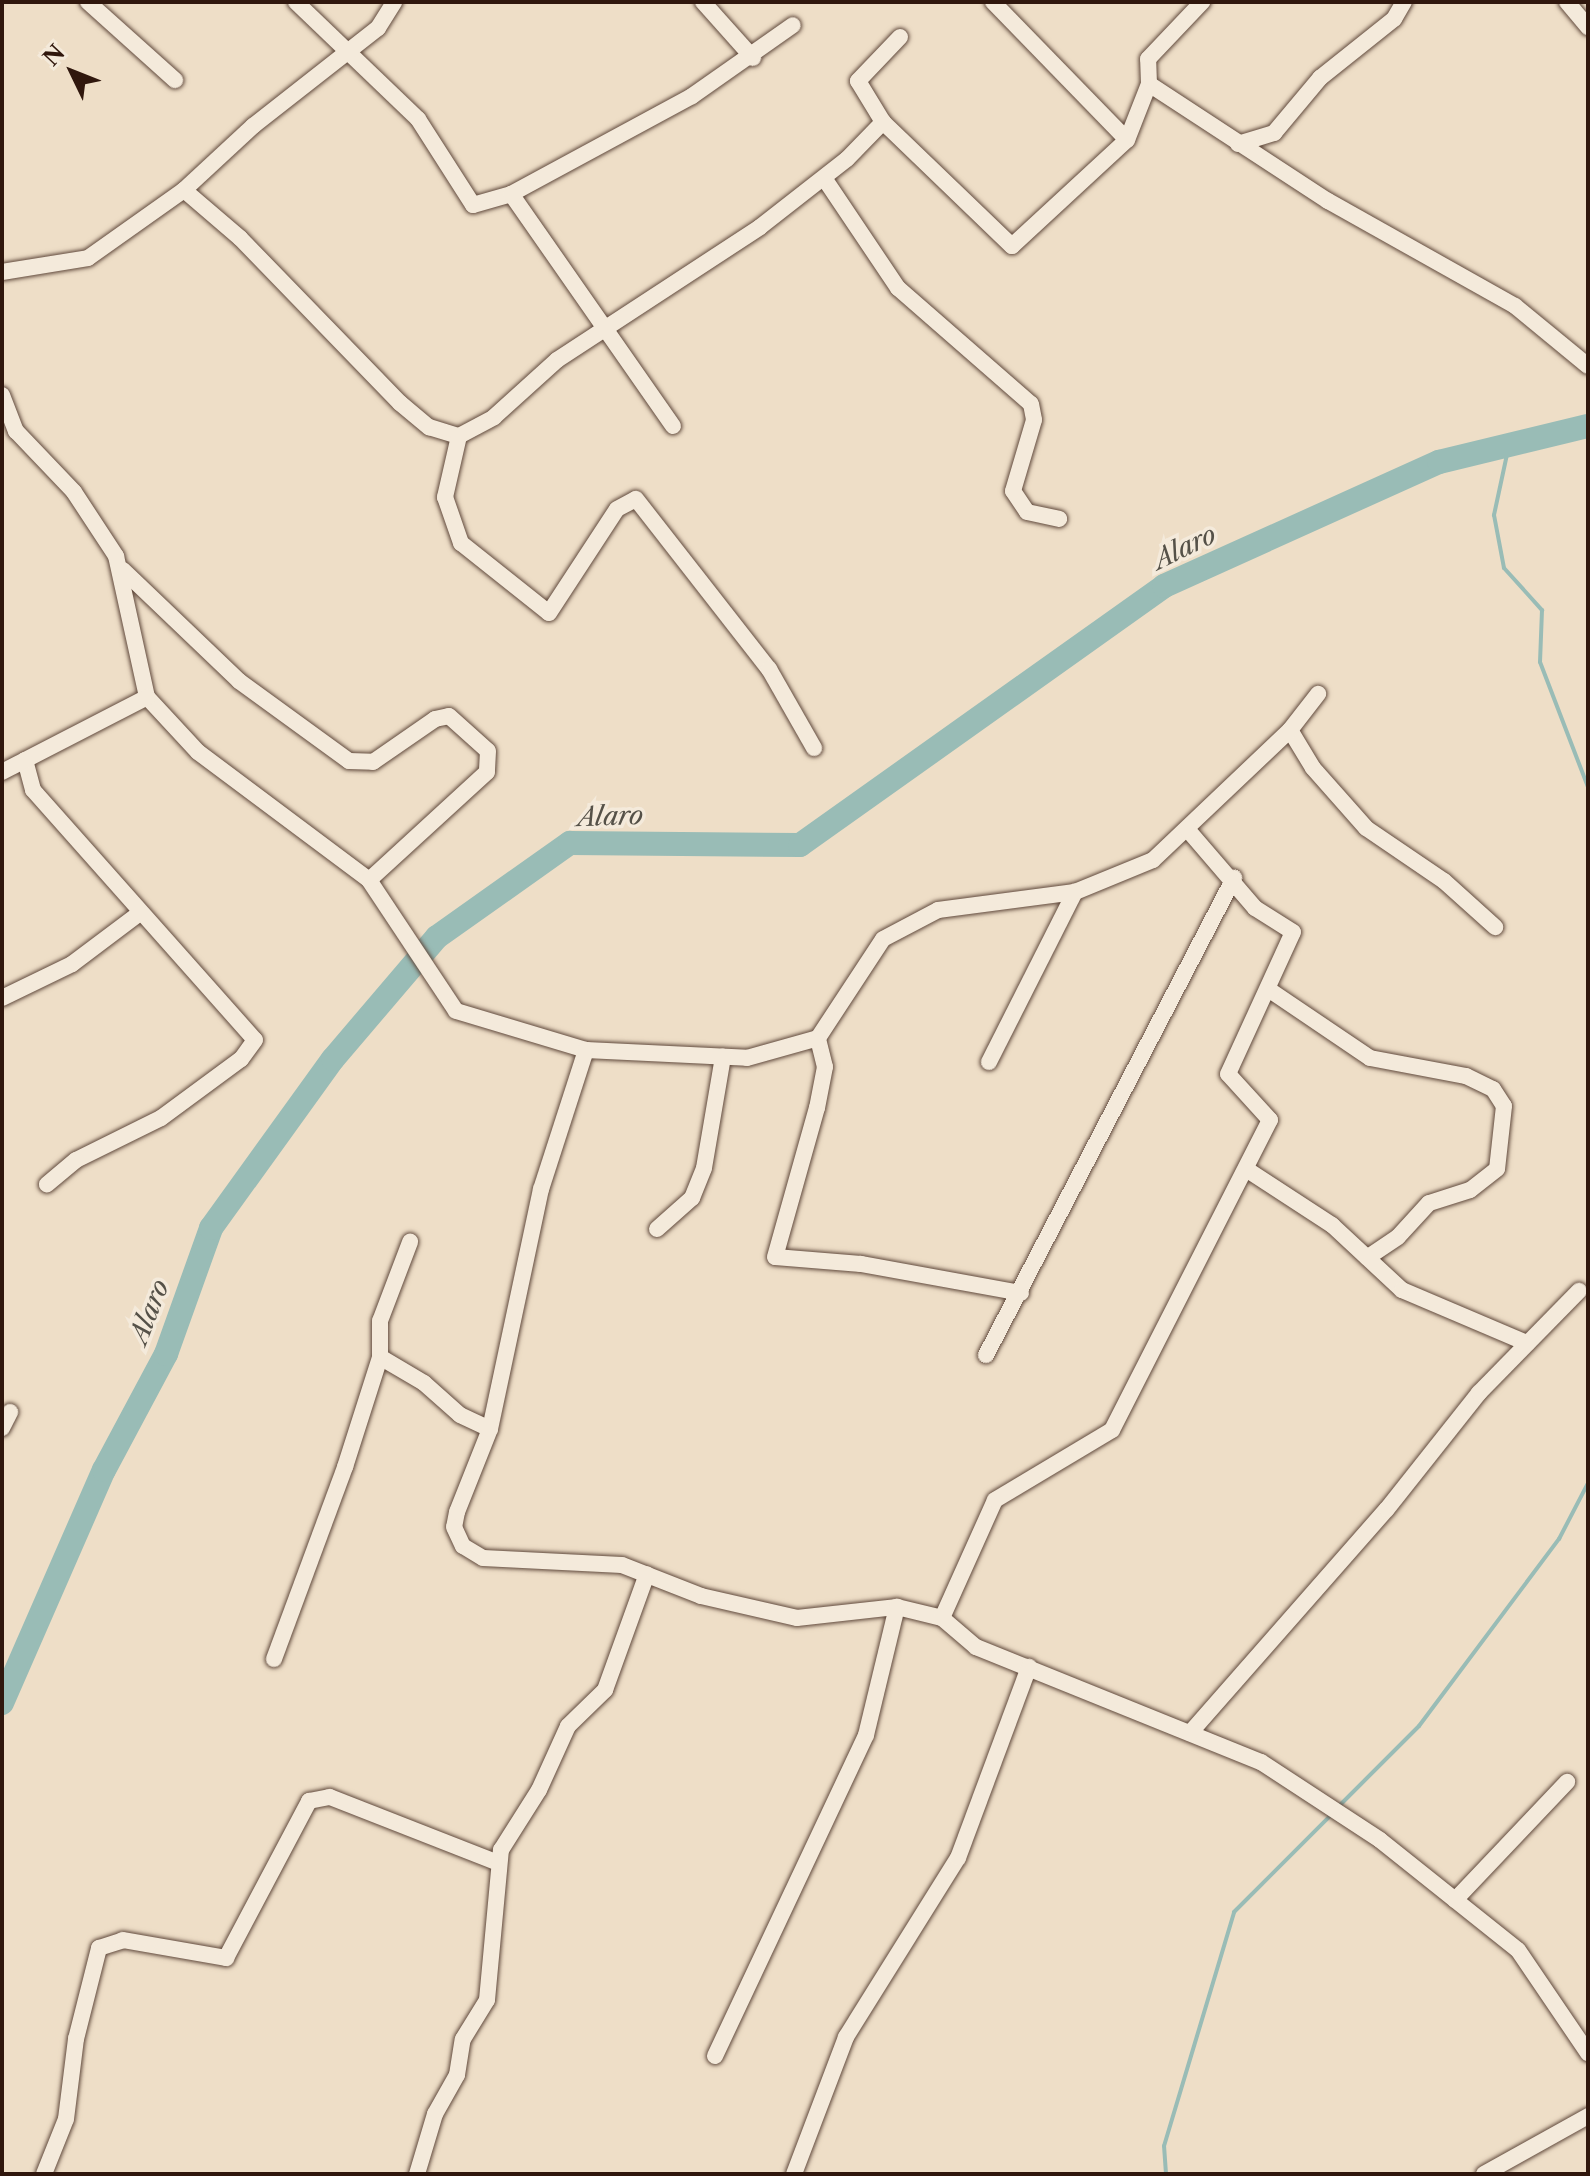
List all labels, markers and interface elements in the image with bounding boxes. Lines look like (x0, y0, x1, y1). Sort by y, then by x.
north arrow (32, 32, 112, 112)
text: N (38, 39, 70, 71)
water label: Alaro (1148, 519, 1222, 577)
water label: Alaro (576, 800, 644, 834)
water label: Alaro (124, 1276, 176, 1348)

